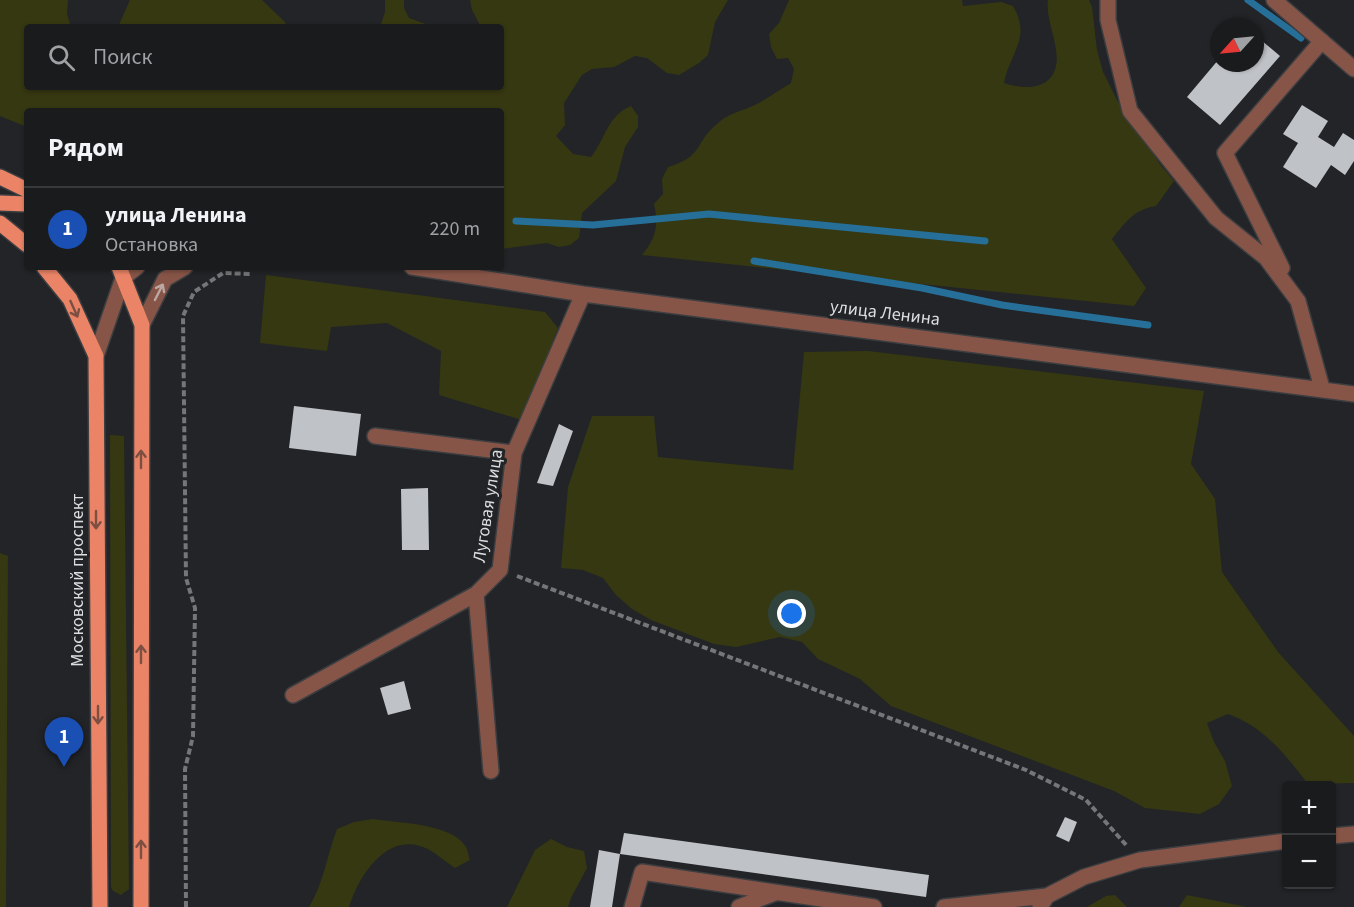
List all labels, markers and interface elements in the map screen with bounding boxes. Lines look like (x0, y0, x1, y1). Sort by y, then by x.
north arrow (1210, 18, 1264, 72)
search box (24, 24, 504, 90)
icon: search (45, 41, 78, 74)
text: Поиск (93, 41, 152, 73)
text: Рядом (48, 129, 124, 166)
text: улица Ленина (105, 199, 247, 231)
text: 1 (62, 215, 73, 243)
text: 220 m (430, 215, 480, 243)
text: Остановка (105, 231, 198, 259)
one-way arrow (154, 283, 165, 301)
street label: улица Ленина (829, 294, 941, 332)
one-way arrow (70, 300, 81, 318)
street label: Луговая улица (467, 448, 509, 564)
one-way arrow (135, 449, 147, 469)
street label: Московский проспект (65, 493, 90, 667)
one-way arrow (91, 509, 102, 529)
your location (777, 599, 806, 628)
one-way arrow (135, 644, 147, 664)
one-way arrow (92, 704, 104, 724)
pin: 1 (44, 718, 84, 767)
map controls (1282, 781, 1336, 889)
button: + (1282, 781, 1336, 835)
button: − (1282, 835, 1336, 889)
one-way arrow (135, 839, 147, 859)

